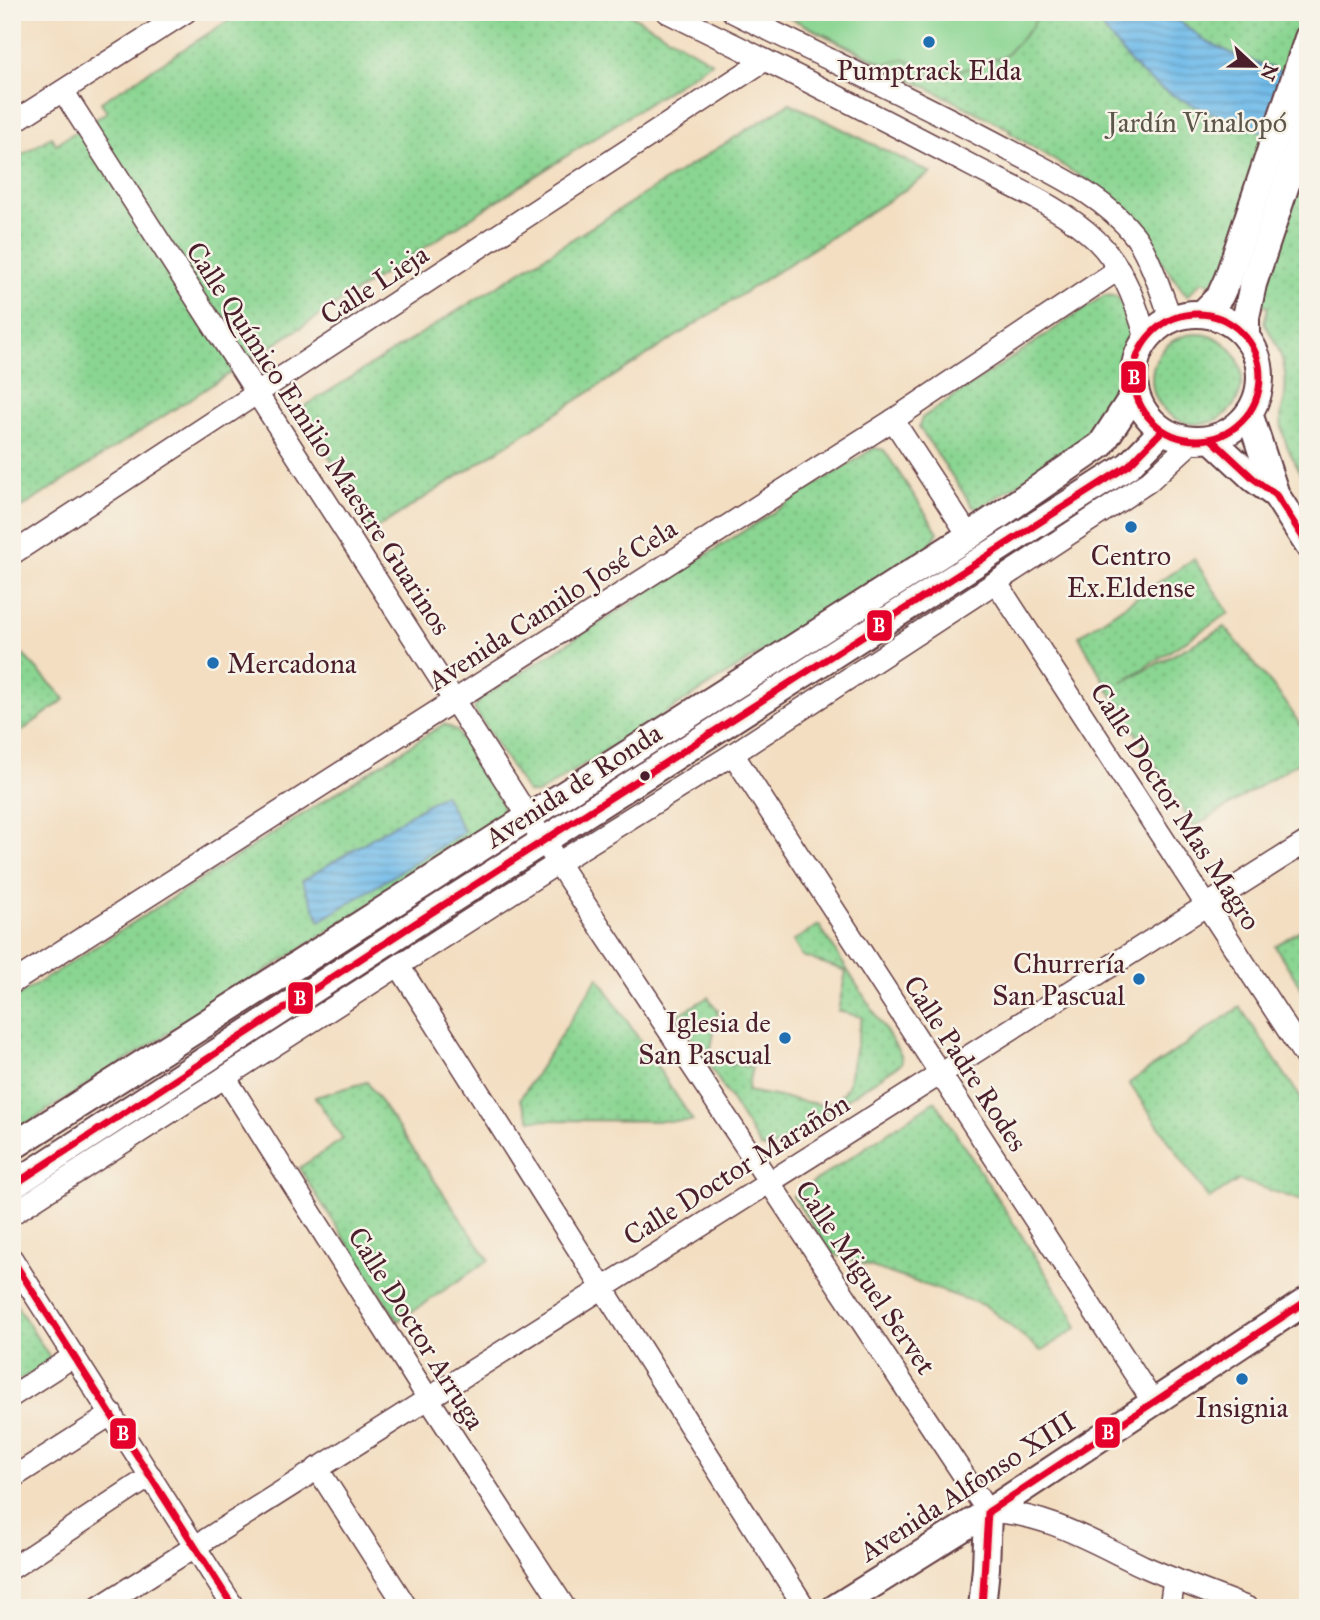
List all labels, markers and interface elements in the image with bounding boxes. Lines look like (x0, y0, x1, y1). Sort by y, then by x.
north arrow (1218, 32, 1288, 102)
marker: Pumptrack Elda (921, 34, 937, 50)
place label: Pumptrack Elda (837, 53, 1022, 88)
text: N (1256, 60, 1283, 84)
park label: Jardín Vinalopó (1104, 105, 1287, 140)
street label: Calle Químico Emilio Maestre Guarinos (178, 235, 459, 641)
street label: Calle Lieja (313, 236, 435, 332)
line badge: B (1120, 360, 1147, 394)
text: B (1128, 366, 1140, 389)
street label: Avenida Camilo José Cela (420, 511, 684, 699)
marker: Centro Ex.Eldense (1123, 519, 1139, 535)
place label: Centro Ex.Eldense (1067, 538, 1195, 605)
line badge: B (866, 609, 893, 642)
text: B (873, 614, 885, 637)
place label: Mercadona (227, 646, 357, 681)
marker: Mercadona (205, 655, 221, 671)
street label: Calle Doctor Mas Magro (1082, 676, 1269, 937)
street label: Avenida de Ronda (477, 715, 668, 856)
unlabelled marker (638, 769, 652, 783)
place label: Churrería San Pascual (992, 946, 1125, 1013)
street label: Calle Padre Rodes (896, 969, 1035, 1158)
marker: Churrería San Pascual (1131, 971, 1147, 987)
line badge: B (287, 981, 314, 1015)
text: B (294, 987, 306, 1010)
place label: Iglesia de San Pascual (638, 1005, 771, 1072)
marker: Iglesia de San Pascual (777, 1030, 793, 1046)
street label: Calle Doctor Marañón (617, 1086, 856, 1253)
street label: Calle Miguel Servet (788, 1173, 944, 1381)
street label: Calle Doctor Arruga (340, 1220, 493, 1436)
marker: Insignia (1234, 1371, 1250, 1387)
place label: Insignia (1196, 1390, 1289, 1425)
street label: Avenida Alfonso XIII (852, 1404, 1082, 1570)
line badge: B (1094, 1416, 1121, 1449)
line badge: B (109, 1417, 137, 1450)
text: B (1102, 1421, 1114, 1444)
text: B (117, 1422, 129, 1445)

